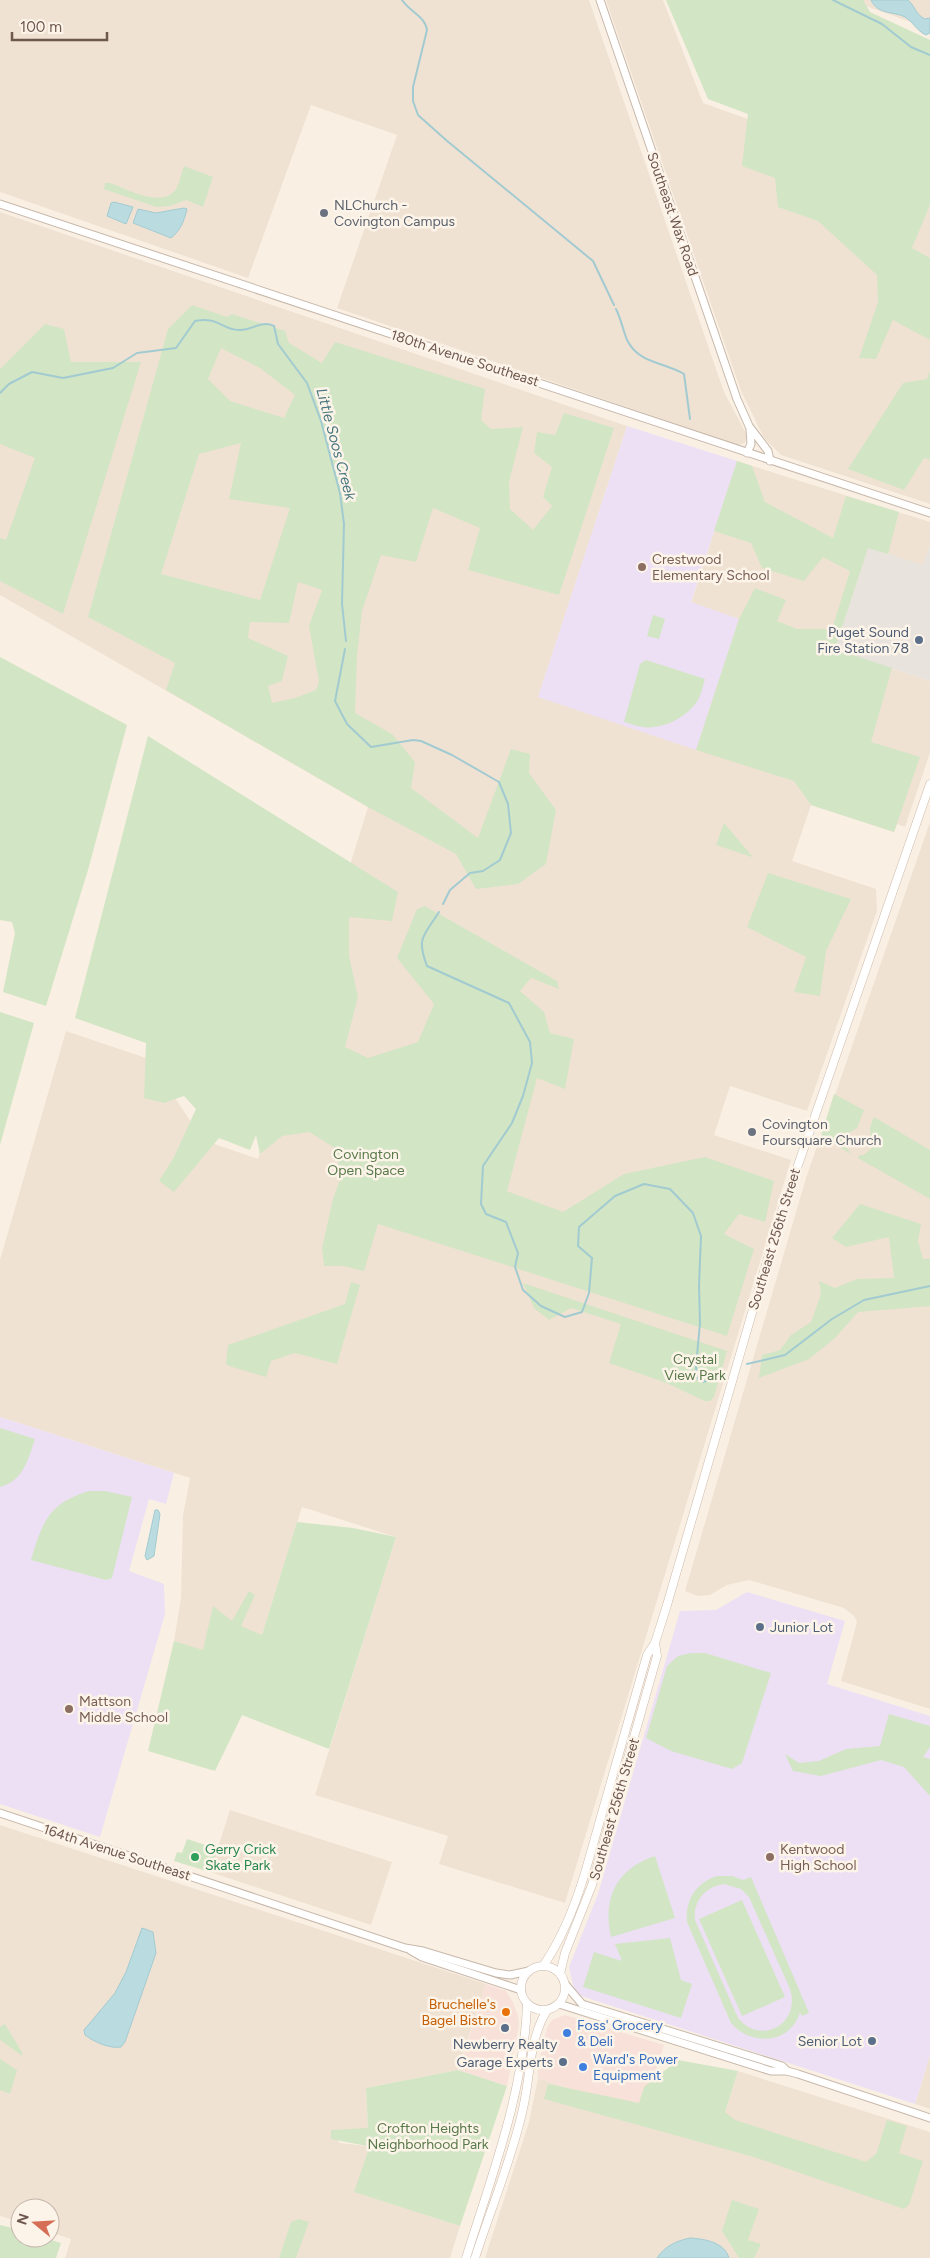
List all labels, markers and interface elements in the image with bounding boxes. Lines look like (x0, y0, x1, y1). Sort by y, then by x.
scale bar (12, 10, 108, 42)
text: 100 m (20, 18, 62, 36)
street label: Southeast Wax Road (643, 150, 702, 278)
place label: NLChurch - Covington Campus (334, 197, 455, 230)
marker: NLChurch - Covington Campus (318, 207, 330, 219)
street label: 180th Avenue Southeast (389, 326, 541, 391)
water label: Little Soos Creek (312, 386, 360, 503)
place label: Crestwood Elementary School (652, 551, 770, 584)
marker: Crestwood Elementary School (636, 561, 648, 573)
place label: Puget Sound Fire Station 78 (817, 624, 909, 657)
marker: Puget Sound Fire Station 78 (913, 634, 925, 646)
place label: Covington Foursquare Church (762, 1116, 882, 1149)
marker: Covington Foursquare Church (746, 1126, 758, 1138)
park label: Covington Open Space (327, 1146, 405, 1179)
street label: Southeast 256th Street (745, 1166, 804, 1312)
park label: Crystal View Park (664, 1351, 726, 1384)
place label: Junior Lot (770, 1619, 833, 1636)
marker: Junior Lot (754, 1621, 766, 1633)
place label: Mattson Middle School (79, 1693, 168, 1726)
marker: Mattson Middle School (63, 1703, 75, 1715)
street label: Southeast 256th Street (586, 1736, 643, 1882)
street label: 164th Avenue Southeast (41, 1821, 193, 1884)
place label: Gerry Crick Skate Park (205, 1841, 276, 1874)
place label: Kentwood High School (780, 1841, 857, 1874)
marker: Gerry Crick Skate Park (189, 1851, 201, 1863)
marker: Kentwood High School (764, 1851, 776, 1863)
place label: Bruchelle's Bagel Bistro (421, 1996, 496, 2029)
marker: Bruchelle's Bagel Bistro (500, 2006, 512, 2018)
place label: Foss' Grocery & Deli (577, 2017, 663, 2050)
marker: Newberry Realty (499, 2022, 511, 2034)
marker: Foss' Grocery & Deli (561, 2027, 573, 2039)
place label: Senior Lot (798, 2033, 862, 2050)
marker: Senior Lot (866, 2035, 878, 2047)
place label: Newberry Realty (453, 2036, 558, 2053)
place label: Ward's Power Equipment (593, 2051, 678, 2084)
place label: Garage Experts (457, 2054, 553, 2071)
marker: Garage Experts (557, 2056, 569, 2068)
marker: Ward's Power Equipment (577, 2061, 589, 2073)
park label: Crofton Heights Neighborhood Park (367, 2120, 489, 2153)
north arrow (10, 2198, 60, 2248)
text: N (13, 2211, 33, 2227)

